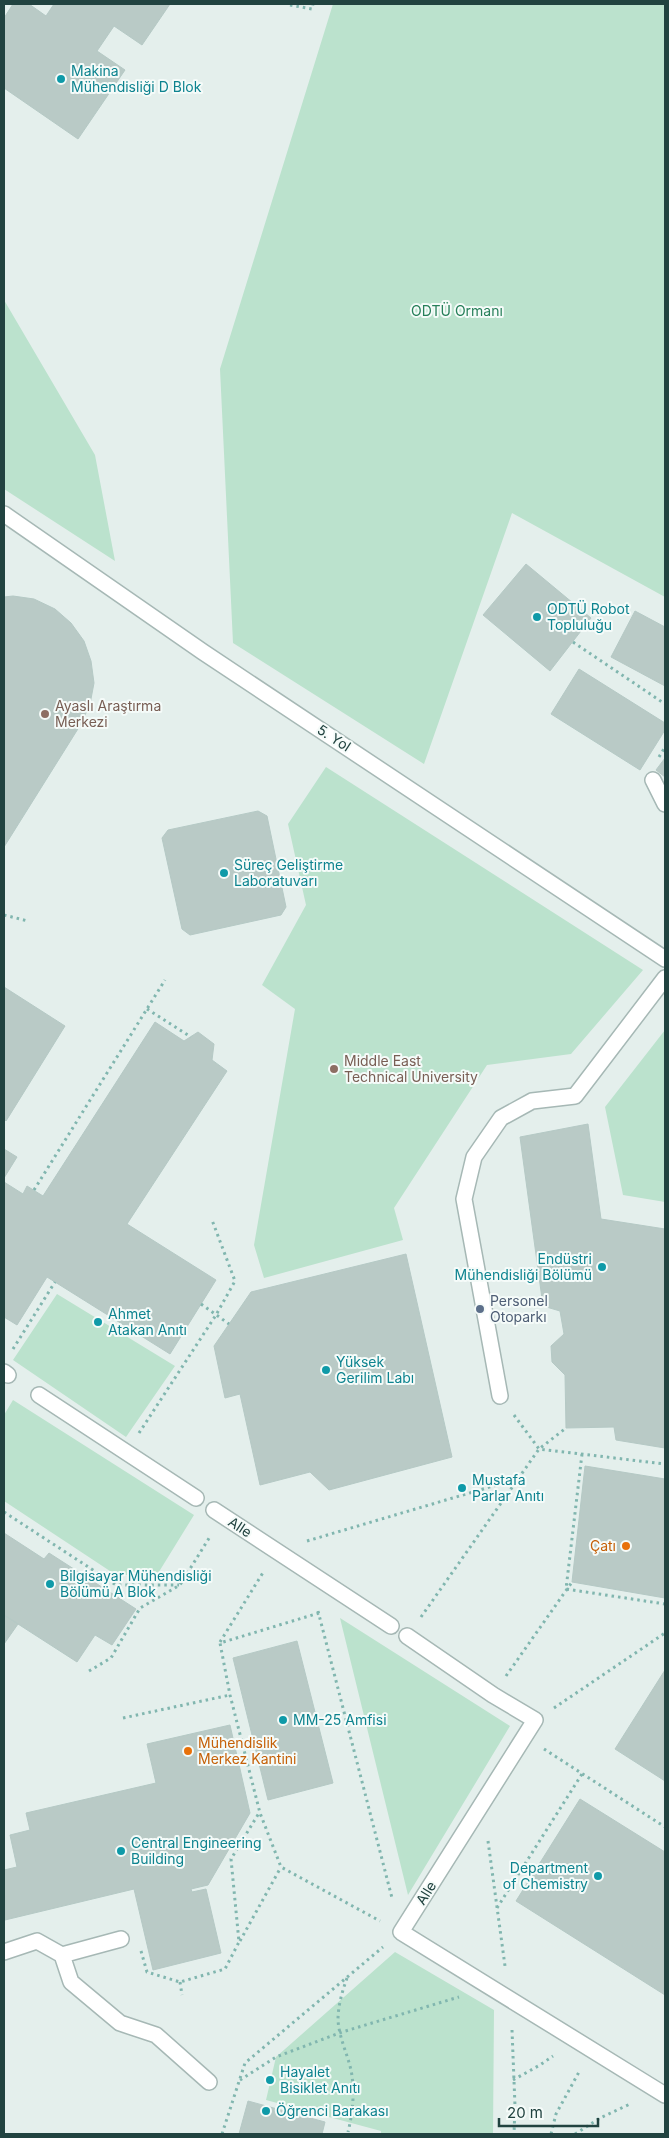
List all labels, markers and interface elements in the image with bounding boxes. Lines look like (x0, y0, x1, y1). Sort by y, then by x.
place label: Makina Mühendisliği D Blok (71, 62, 202, 95)
marker: Makina Mühendisliği D Blok (55, 73, 67, 85)
park label: ODTÜ Ormanı (411, 302, 503, 319)
place label: ODTÜ Robot Topluluğu (547, 600, 630, 633)
marker: ODTÜ Robot Topluluğu (531, 611, 543, 623)
place label: Ayaslı Araştırma Merkezi (55, 697, 161, 730)
marker: Ayaslı Araştırma Merkezi (39, 708, 51, 720)
street label: 5. Yol (314, 721, 354, 755)
place label: Süreç Geliştirme Laboratuvarı (234, 856, 343, 889)
marker: Süreç Geliştirme Laboratuvarı (218, 867, 230, 879)
place label: Middle East Technical University (344, 1052, 478, 1085)
marker: Middle East Technical University (328, 1063, 340, 1075)
place label: Endüstri Mühendisliği Bölümü (455, 1250, 592, 1283)
marker: Endüstri Mühendisliği Bölümü (596, 1261, 608, 1273)
place label: Personel Otoparkı (490, 1292, 548, 1325)
marker: Personel Otoparkı (474, 1303, 486, 1315)
place label: Ahmet Atakan Anıtı (108, 1305, 187, 1338)
marker: Ahmet Atakan Anıtı (92, 1316, 104, 1328)
place label: Yüksek Gerilim Labı (336, 1353, 414, 1386)
marker: Yüksek Gerilim Labı (320, 1364, 332, 1376)
place label: Mustafa Parlar Anıtı (472, 1471, 544, 1504)
marker: Mustafa Parlar Anıtı (456, 1482, 468, 1494)
street label: Alle (225, 1513, 255, 1540)
place label: Çatı (590, 1537, 616, 1554)
marker: Çatı (620, 1540, 632, 1552)
place label: Bilgisayar Mühendisliği Bölümü A Blok (60, 1567, 212, 1600)
marker: Bilgisayar Mühendisliği Bölümü A Blok (44, 1578, 56, 1590)
place label: MM-25 Amfisi (293, 1711, 387, 1728)
marker: MM-25 Amfisi (277, 1714, 289, 1726)
place label: Mühendislik Merkez Kantini (198, 1734, 296, 1767)
marker: Mühendislik Merkez Kantini (182, 1745, 194, 1757)
place label: Central Engineering Building (131, 1834, 262, 1867)
marker: Central Engineering Building (115, 1845, 127, 1857)
place label: Department of Chemistry (503, 1859, 588, 1892)
marker: Department of Chemistry (592, 1870, 604, 1882)
street label: Alle (412, 1878, 439, 1908)
place label: Hayalet Bisiklet Anıtı (280, 2063, 360, 2096)
marker: Hayalet Bisiklet Anıtı (264, 2074, 276, 2086)
scale bar (499, 2096, 598, 2128)
place label: Öğrenci Barakası (276, 2102, 389, 2119)
text: 20 m (507, 2103, 543, 2122)
marker: Öğrenci Barakası (260, 2105, 272, 2117)

